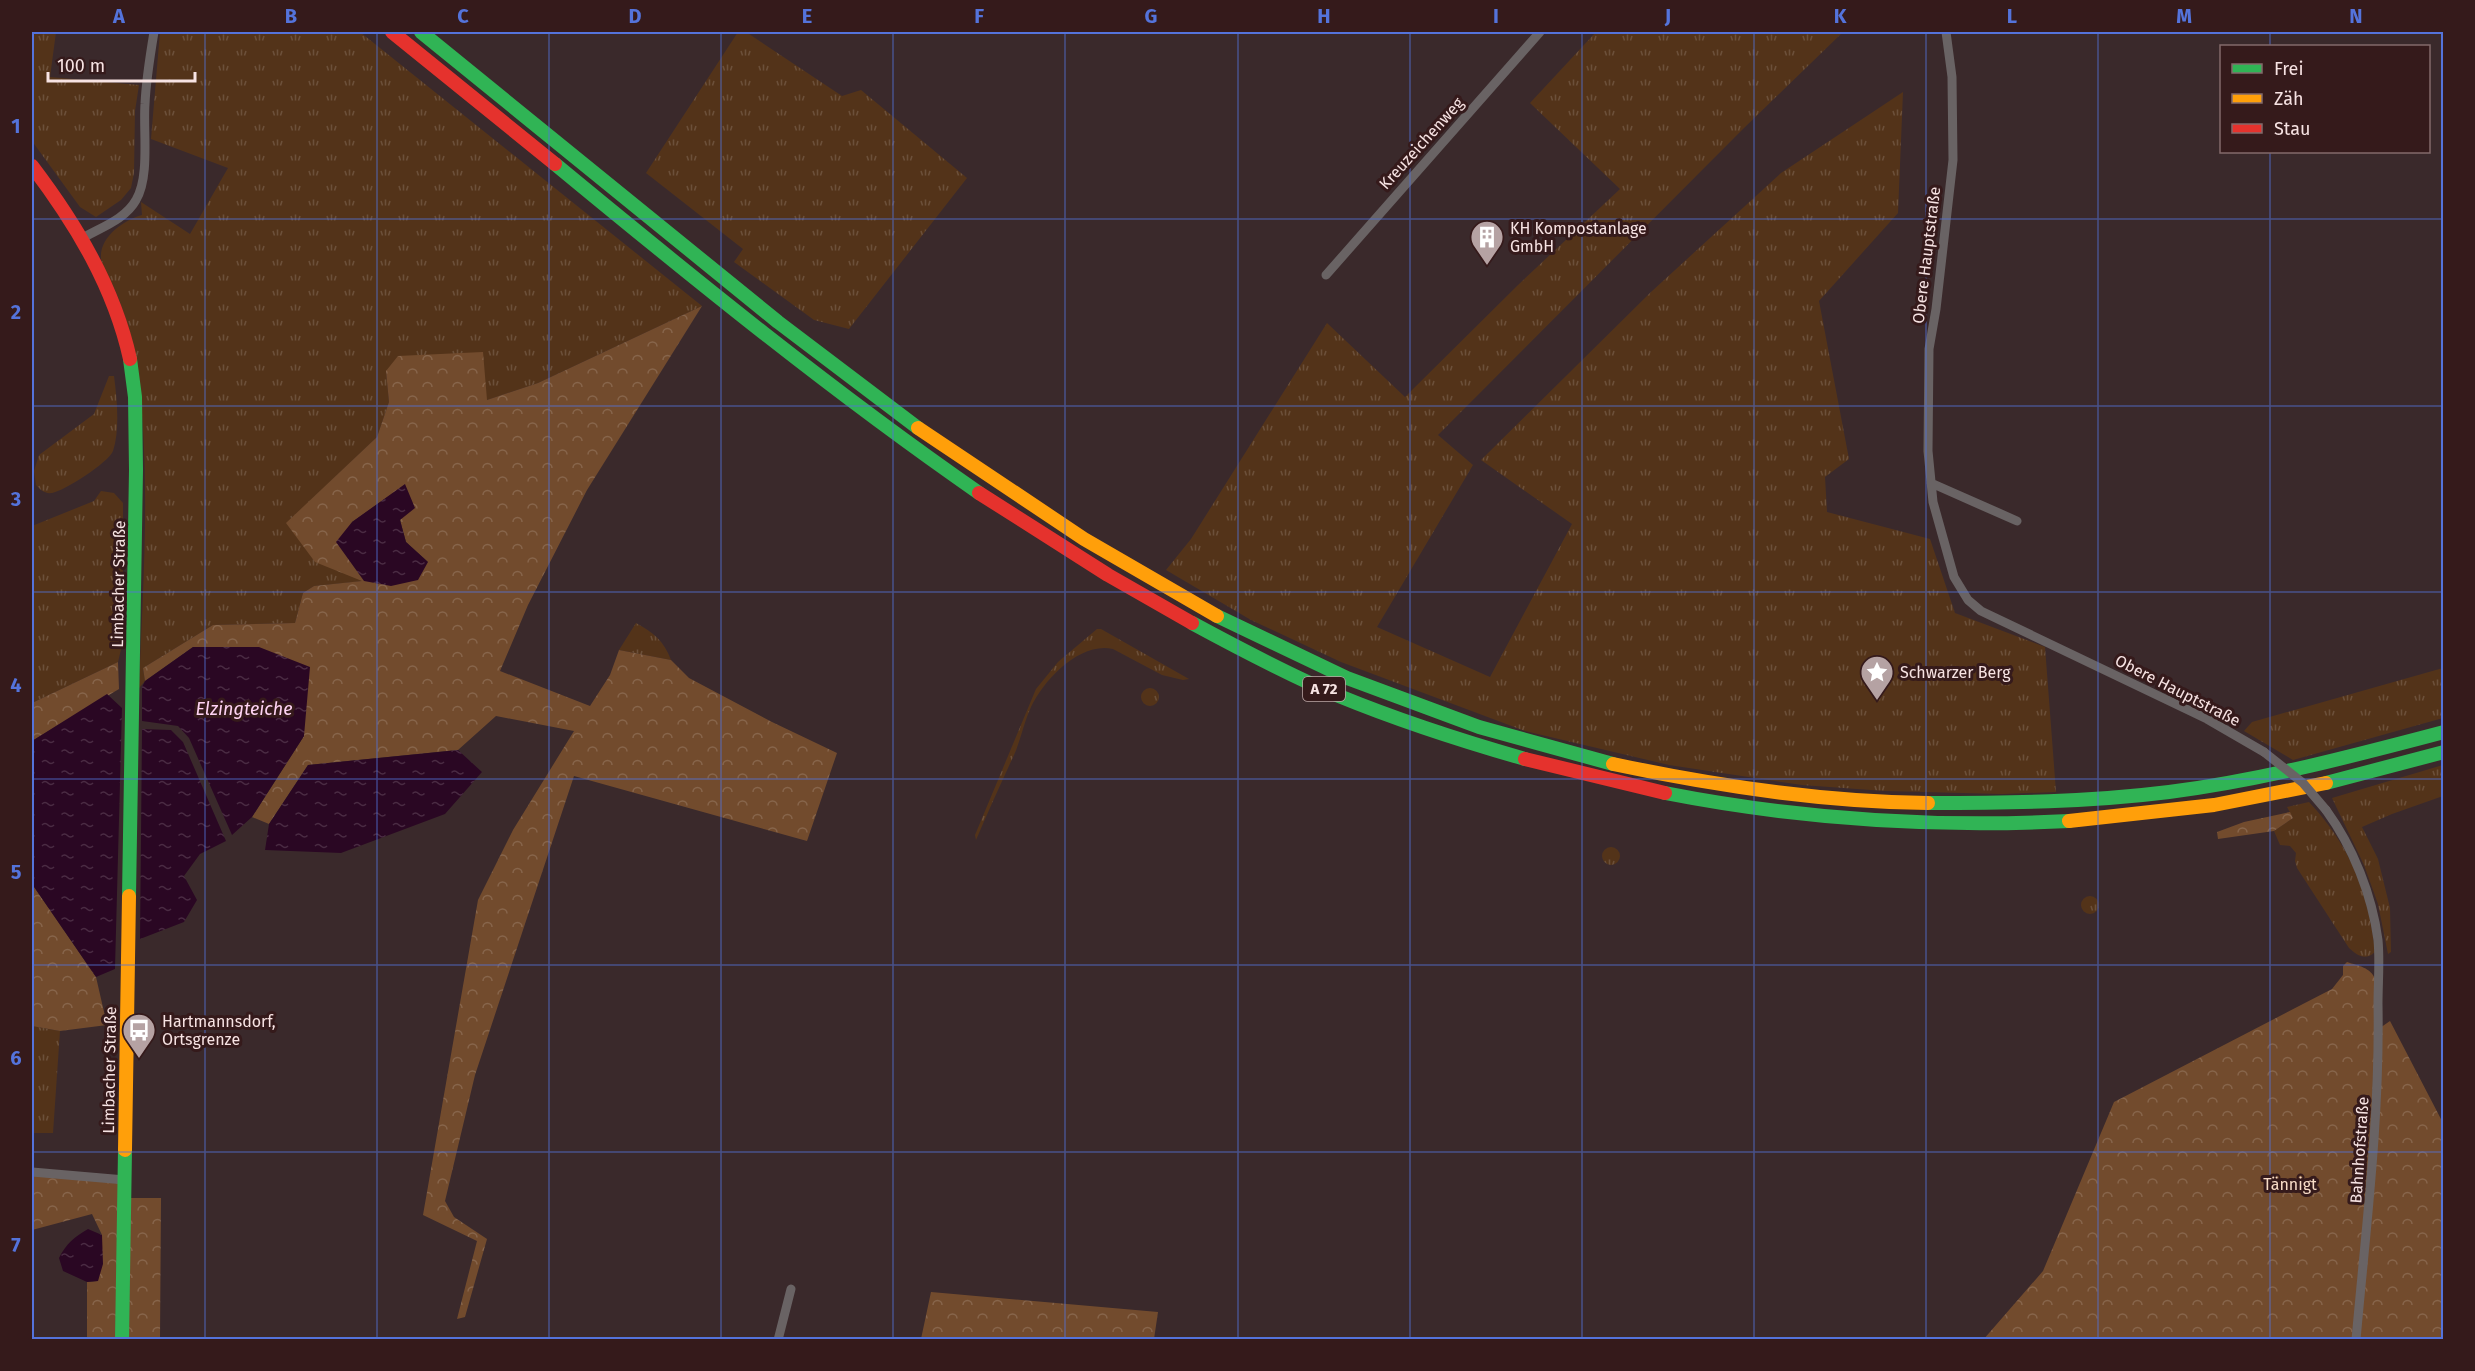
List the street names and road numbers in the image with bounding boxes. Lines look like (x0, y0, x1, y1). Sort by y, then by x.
street label: Kreuzeichenweg (1375, 93, 1468, 193)
street label: Obere Hauptstraße (1909, 185, 1944, 325)
street label: Limbacher Straße (108, 520, 129, 648)
street label: Obere Hauptstraße (2112, 651, 2244, 730)
road number: A 72 (1303, 677, 1345, 701)
street label: Limbacher Straße (99, 1006, 120, 1134)
street label: Bahnhofstraße (2346, 1096, 2373, 1204)

